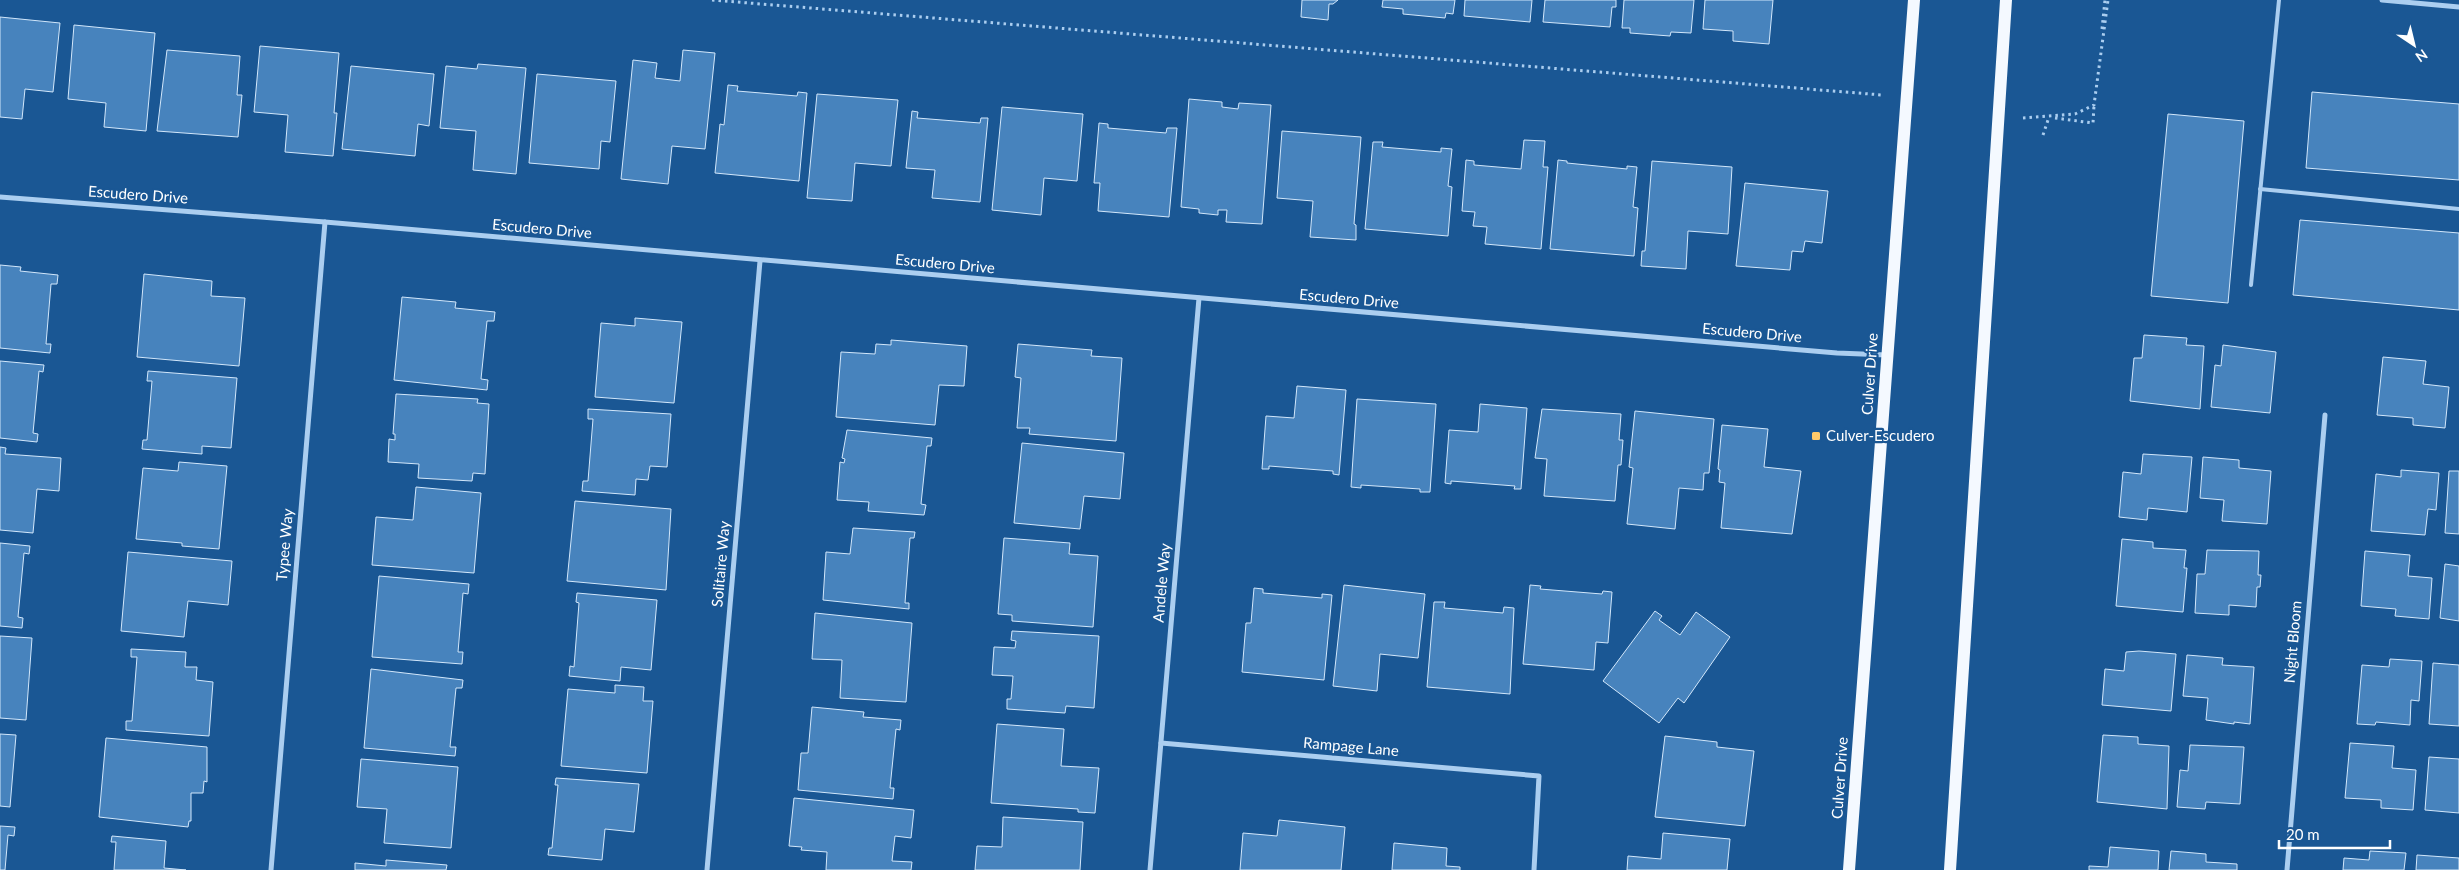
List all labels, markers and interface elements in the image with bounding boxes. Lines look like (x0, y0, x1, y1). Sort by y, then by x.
north arrow (2389, 20, 2439, 70)
text: N (2412, 46, 2431, 66)
street label: Escudero Drive (87, 182, 189, 206)
street label: Escudero Drive (491, 215, 593, 241)
street label: Escudero Drive (894, 250, 996, 276)
street label: Escudero Drive (1298, 285, 1400, 311)
street label: Escudero Drive (1701, 319, 1803, 345)
street label: Culver Drive (1857, 332, 1881, 415)
place label: Culver-Escudero (1826, 426, 1935, 444)
marker: Culver-Escudero (1810, 430, 1822, 442)
street label: Typee Way (272, 508, 296, 582)
street label: Solitaire Way (707, 520, 733, 608)
street label: Andele Way (1149, 542, 1173, 623)
street label: Night Bloom (2279, 600, 2305, 684)
street label: Rampage Lane (1303, 733, 1400, 759)
street label: Culver Drive (1827, 736, 1851, 819)
scale bar (2279, 818, 2390, 850)
text: 20 m (2286, 825, 2320, 843)

